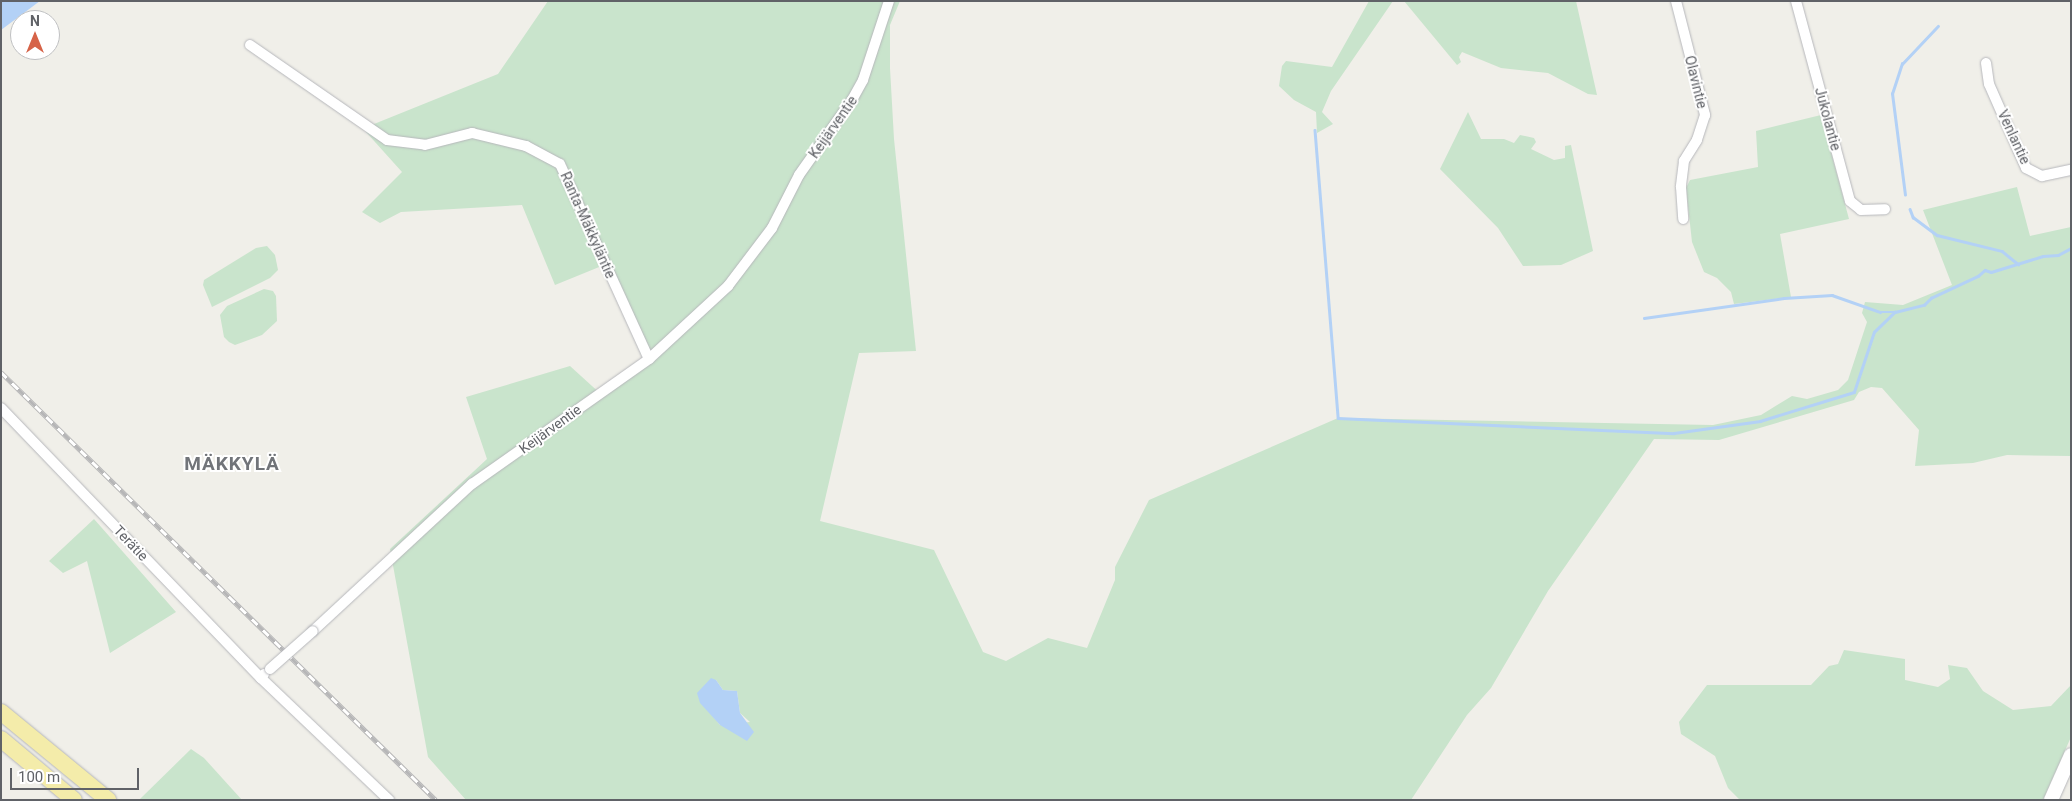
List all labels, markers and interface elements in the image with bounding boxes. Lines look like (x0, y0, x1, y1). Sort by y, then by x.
north arrow (10, 10, 60, 60)
text: N (30, 13, 40, 29)
street label: Olavintie (1681, 54, 1711, 110)
street label: Jukolantie (1812, 86, 1844, 152)
street label: Keijärventie (805, 92, 861, 162)
street label: Venlantie (1994, 107, 2034, 167)
street label: Ranta-Mäkkyläntie (557, 169, 619, 281)
street label: Keijärventie (516, 401, 584, 457)
district label: MÄKKYLÄ (183, 453, 281, 475)
street label: Terätie (110, 522, 152, 564)
scale bar (12, 758, 141, 790)
text: 100 m (18, 768, 60, 786)

